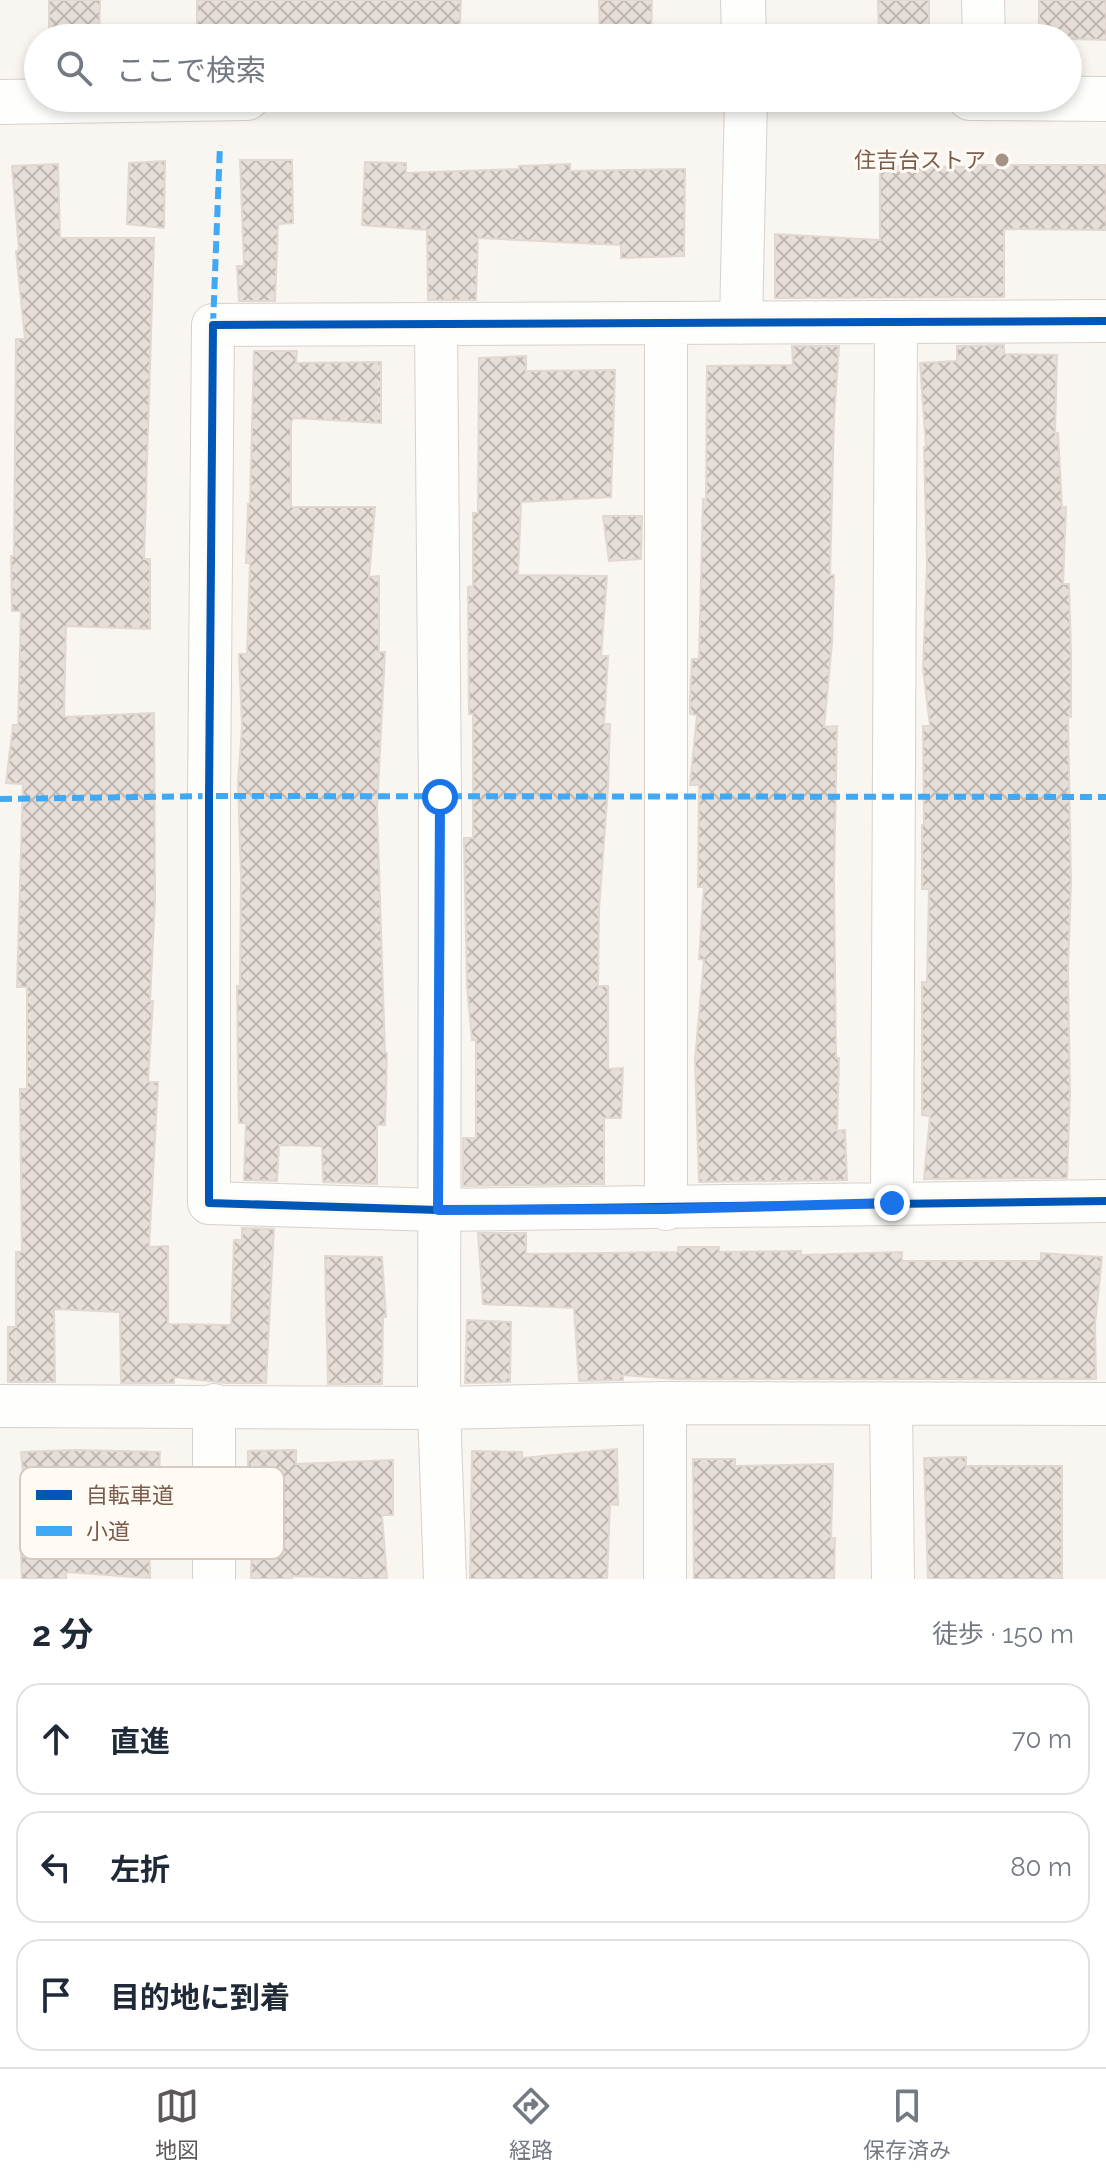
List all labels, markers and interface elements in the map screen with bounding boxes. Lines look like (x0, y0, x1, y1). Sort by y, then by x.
search box (24, 24, 1082, 112)
icon: search (52, 46, 96, 90)
text: ここで検索 (116, 53, 266, 88)
place label: 住吉台ストア (854, 147, 986, 173)
marker: 住吉台ストア (993, 151, 1011, 169)
route start (422, 779, 458, 815)
route end (874, 1185, 910, 1221)
legend (20, 1467, 284, 1559)
text: 自転車道 (86, 1482, 174, 1508)
text: 小道 (86, 1518, 130, 1544)
text: 2 分 (32, 1614, 93, 1654)
text: 徒歩 · 150 m (932, 1619, 1074, 1649)
icon: ahead (34, 1717, 78, 1761)
text: 直進 (110, 1724, 170, 1759)
text: 70 m (1012, 1724, 1072, 1754)
icon: left (34, 1845, 78, 1889)
text: 左折 (110, 1852, 170, 1887)
text: 80 m (1010, 1852, 1072, 1882)
icon: arrive (34, 1973, 78, 2017)
text: 目的地に到着 (110, 1980, 290, 2015)
tab: 地図 (155, 2084, 199, 2164)
tab: 経路 (509, 2084, 553, 2164)
tab: 保存済み (863, 2084, 951, 2164)

